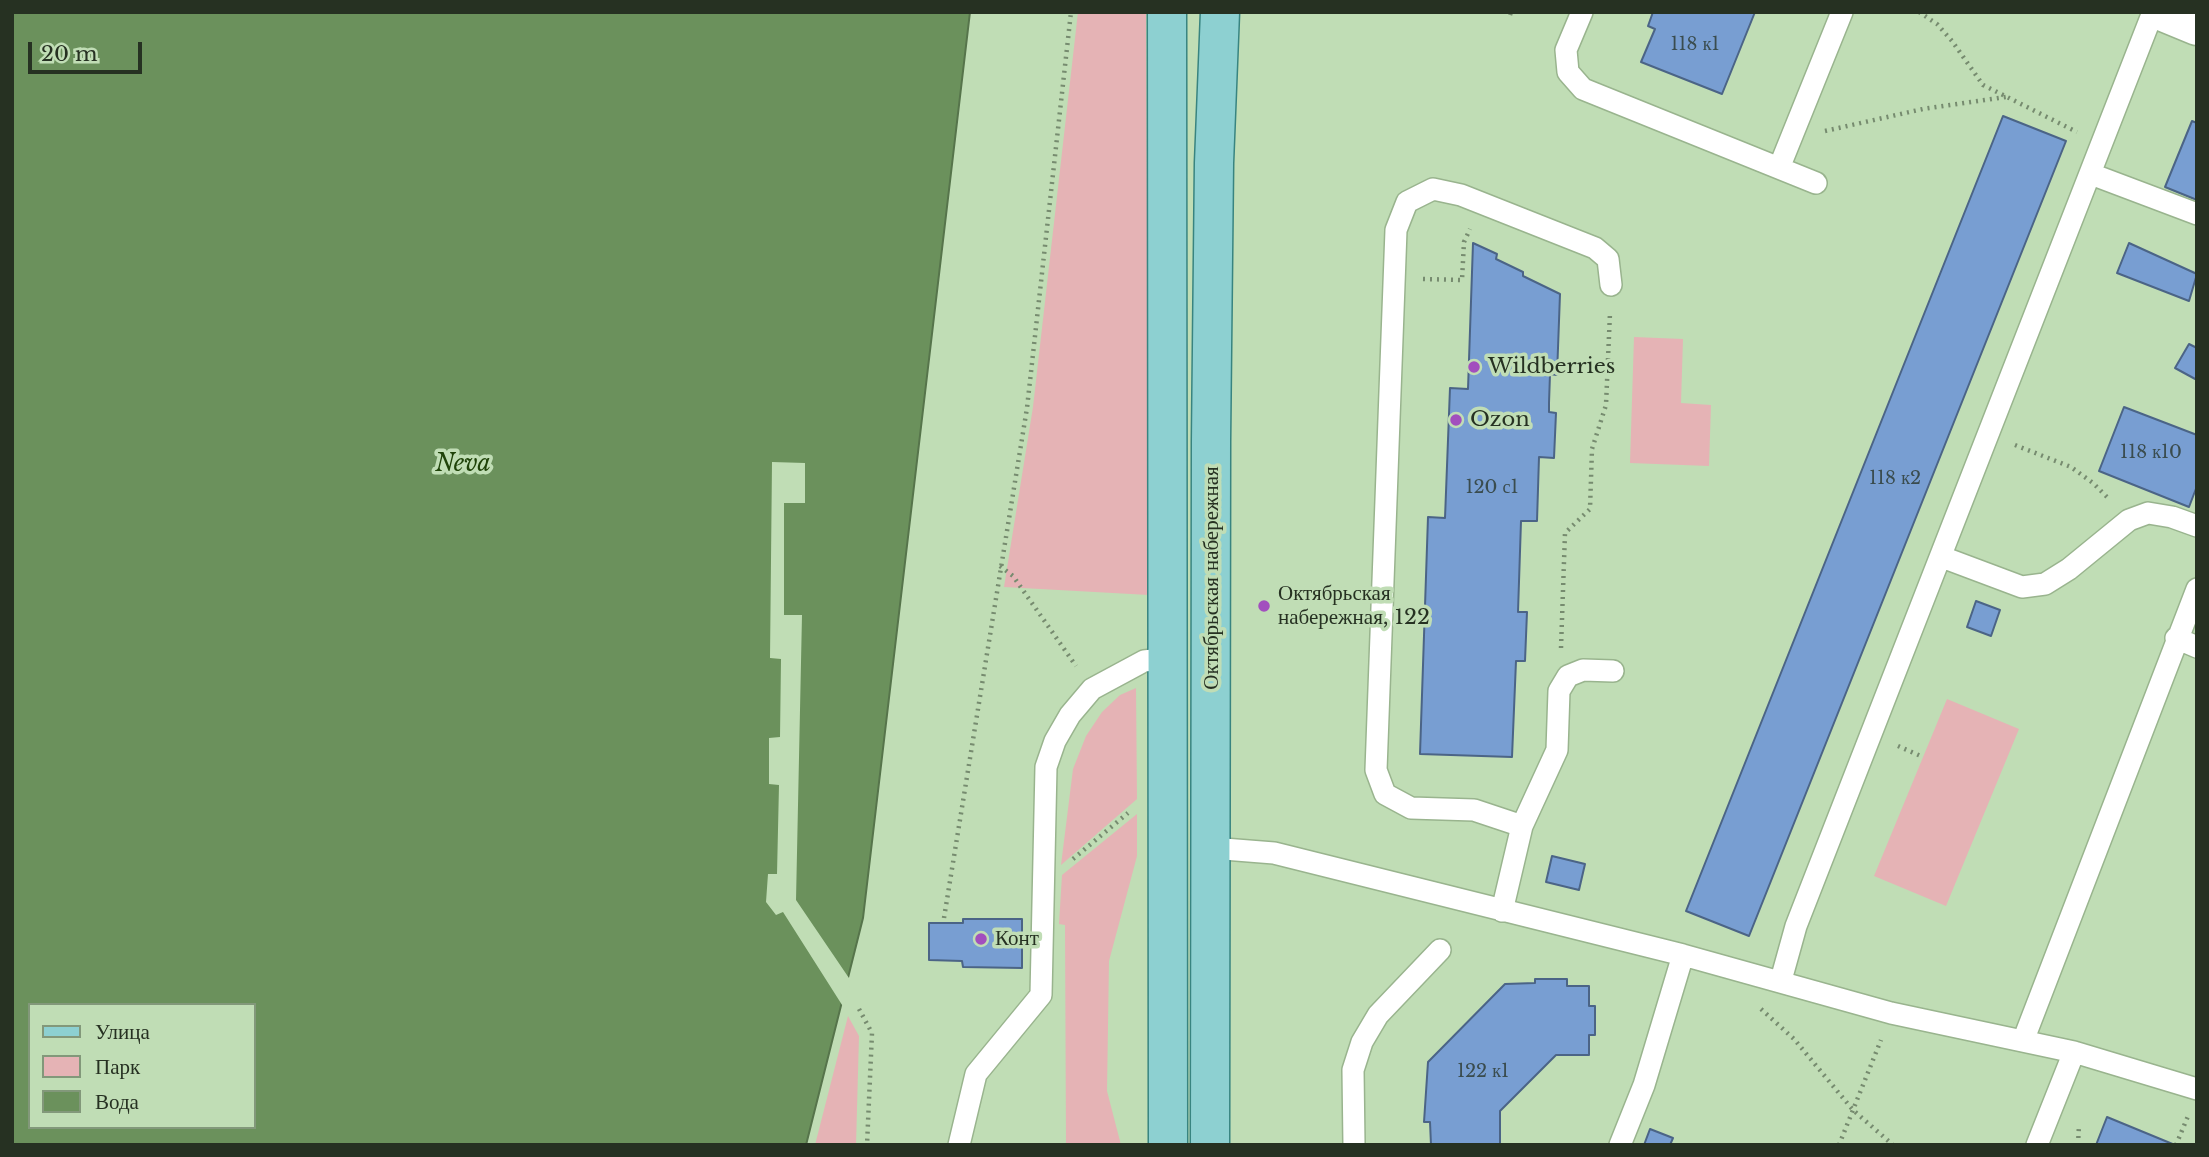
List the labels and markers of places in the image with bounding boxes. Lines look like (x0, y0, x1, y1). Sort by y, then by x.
place label: Wildberries (1488, 354, 1615, 380)
marker: Wildberries (1466, 359, 1482, 375)
place label: Ozon (1470, 407, 1530, 433)
marker: Ozon (1448, 412, 1464, 428)
place label: Октябрьская набережная, 122 (1278, 581, 1430, 631)
marker: Октябрьская набережная, 122 (1256, 598, 1272, 614)
place label: Конт (995, 926, 1039, 952)
marker: Конт (973, 931, 989, 947)

